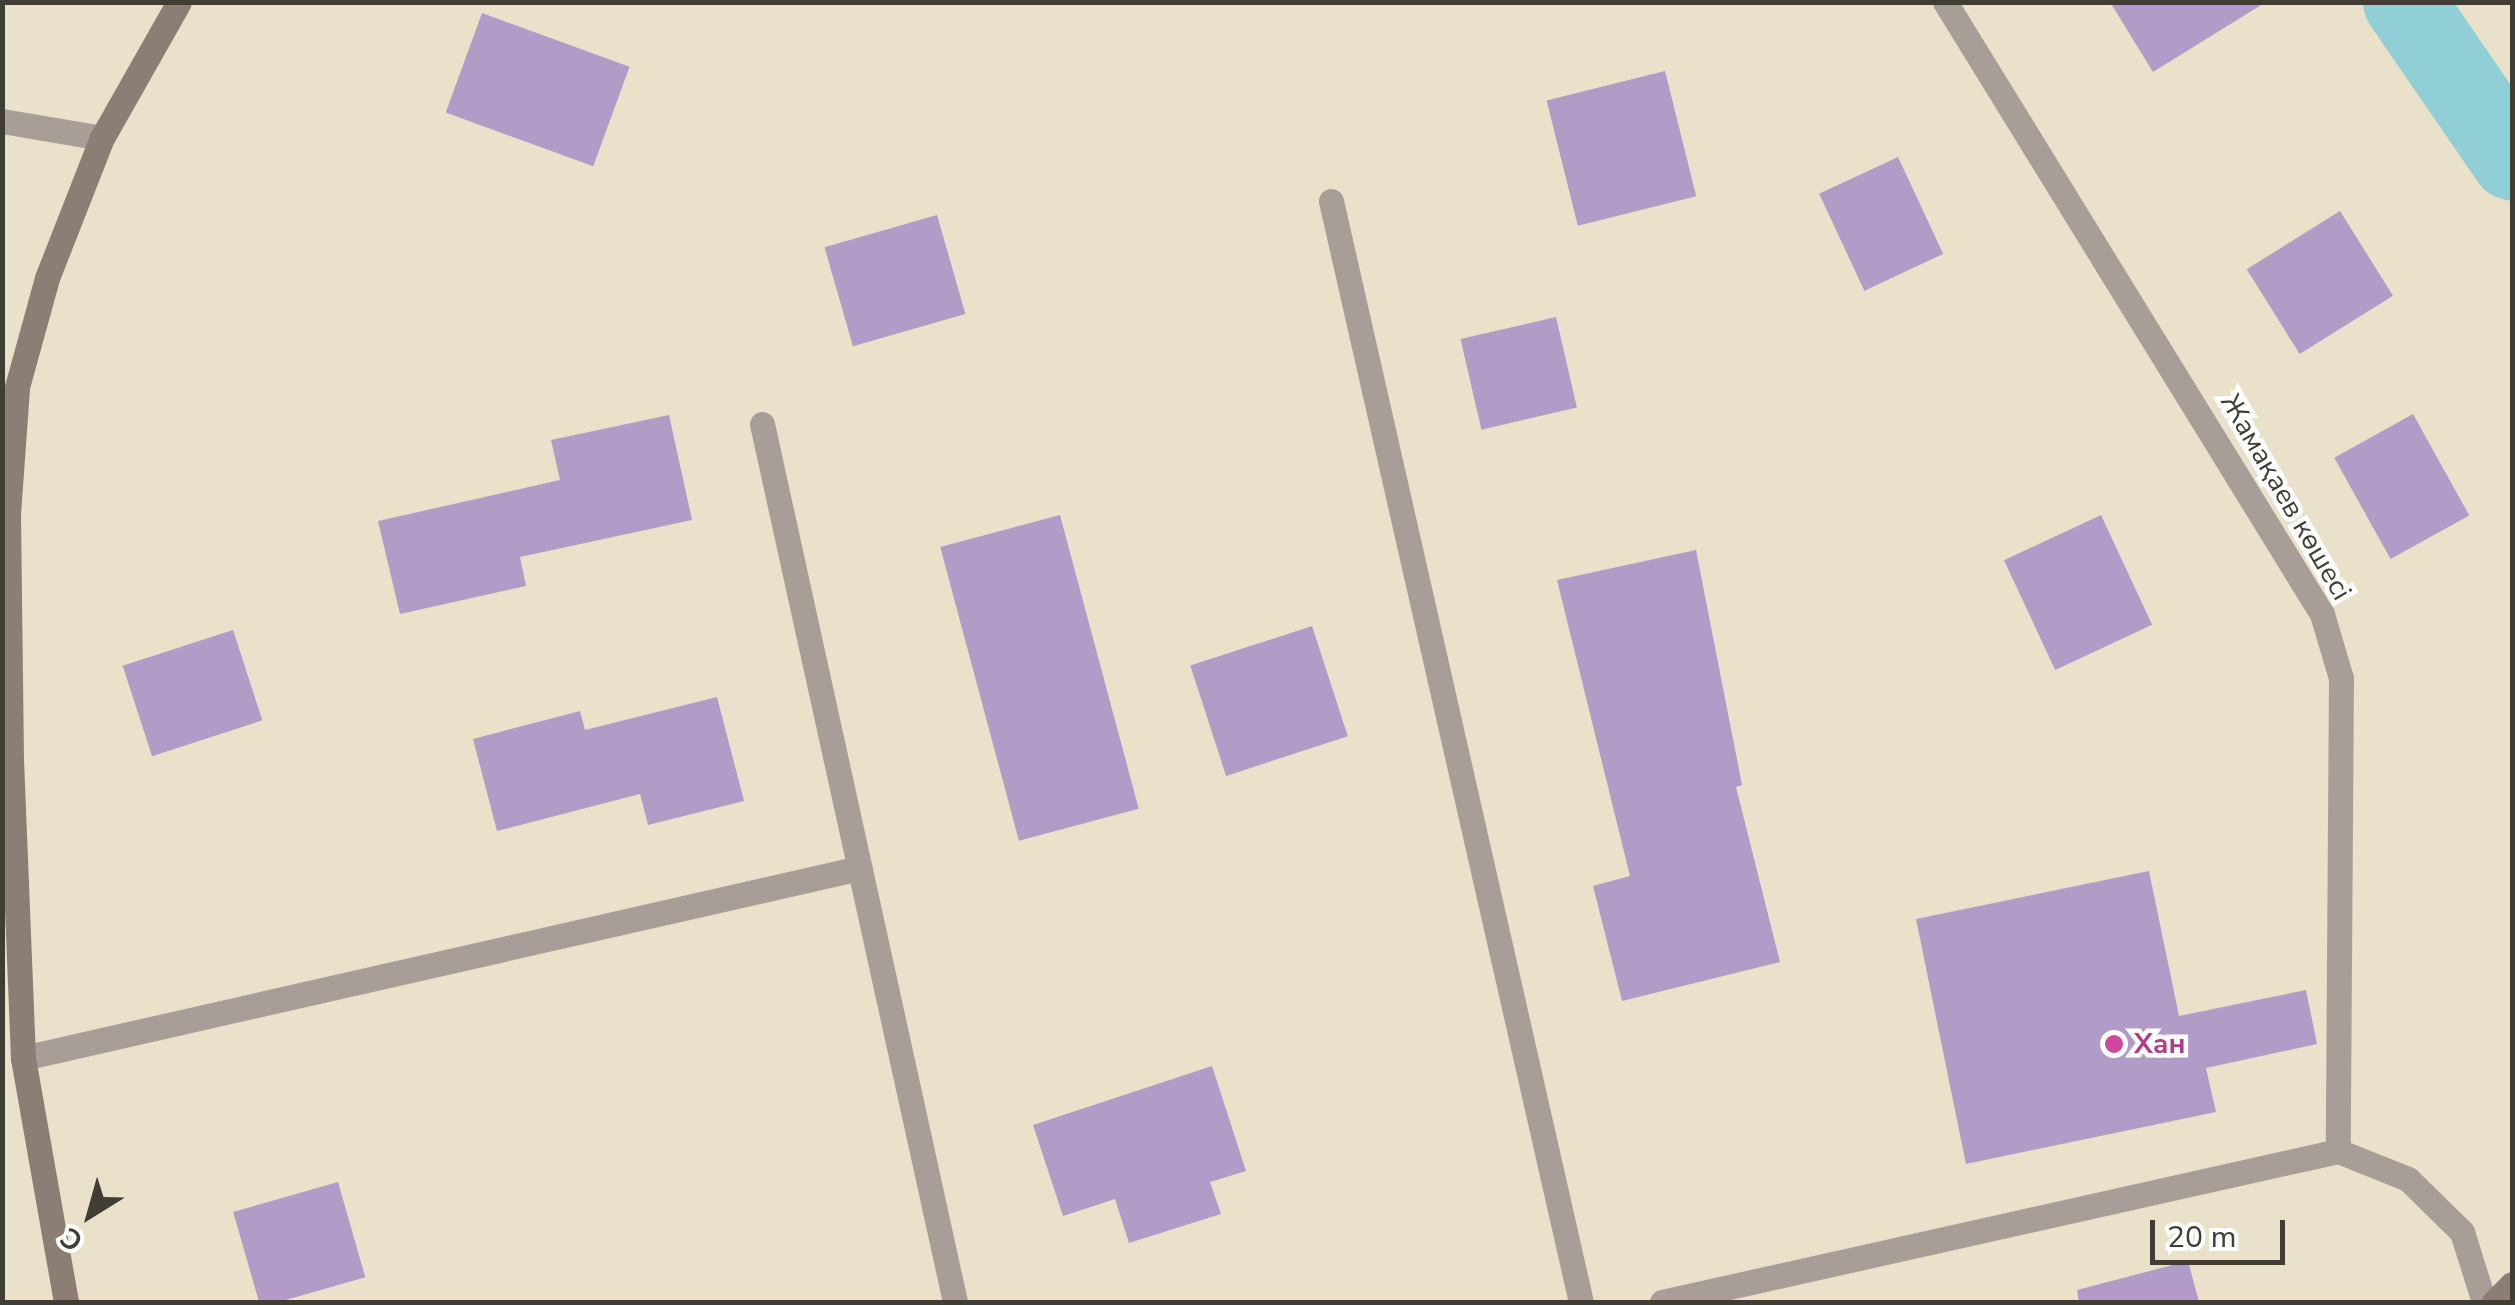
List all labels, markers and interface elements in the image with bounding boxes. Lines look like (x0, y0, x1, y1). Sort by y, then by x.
street label: Жамақаев көшесі (2213, 388, 2359, 606)
place label: Хан (2134, 1027, 2186, 1061)
marker: Хан (2103, 1033, 2125, 1055)
north arrow (40, 1165, 140, 1265)
scale bar (2155, 1200, 2290, 1262)
text: 20 m (2167, 1217, 2236, 1258)
text: С (53, 1218, 91, 1260)

